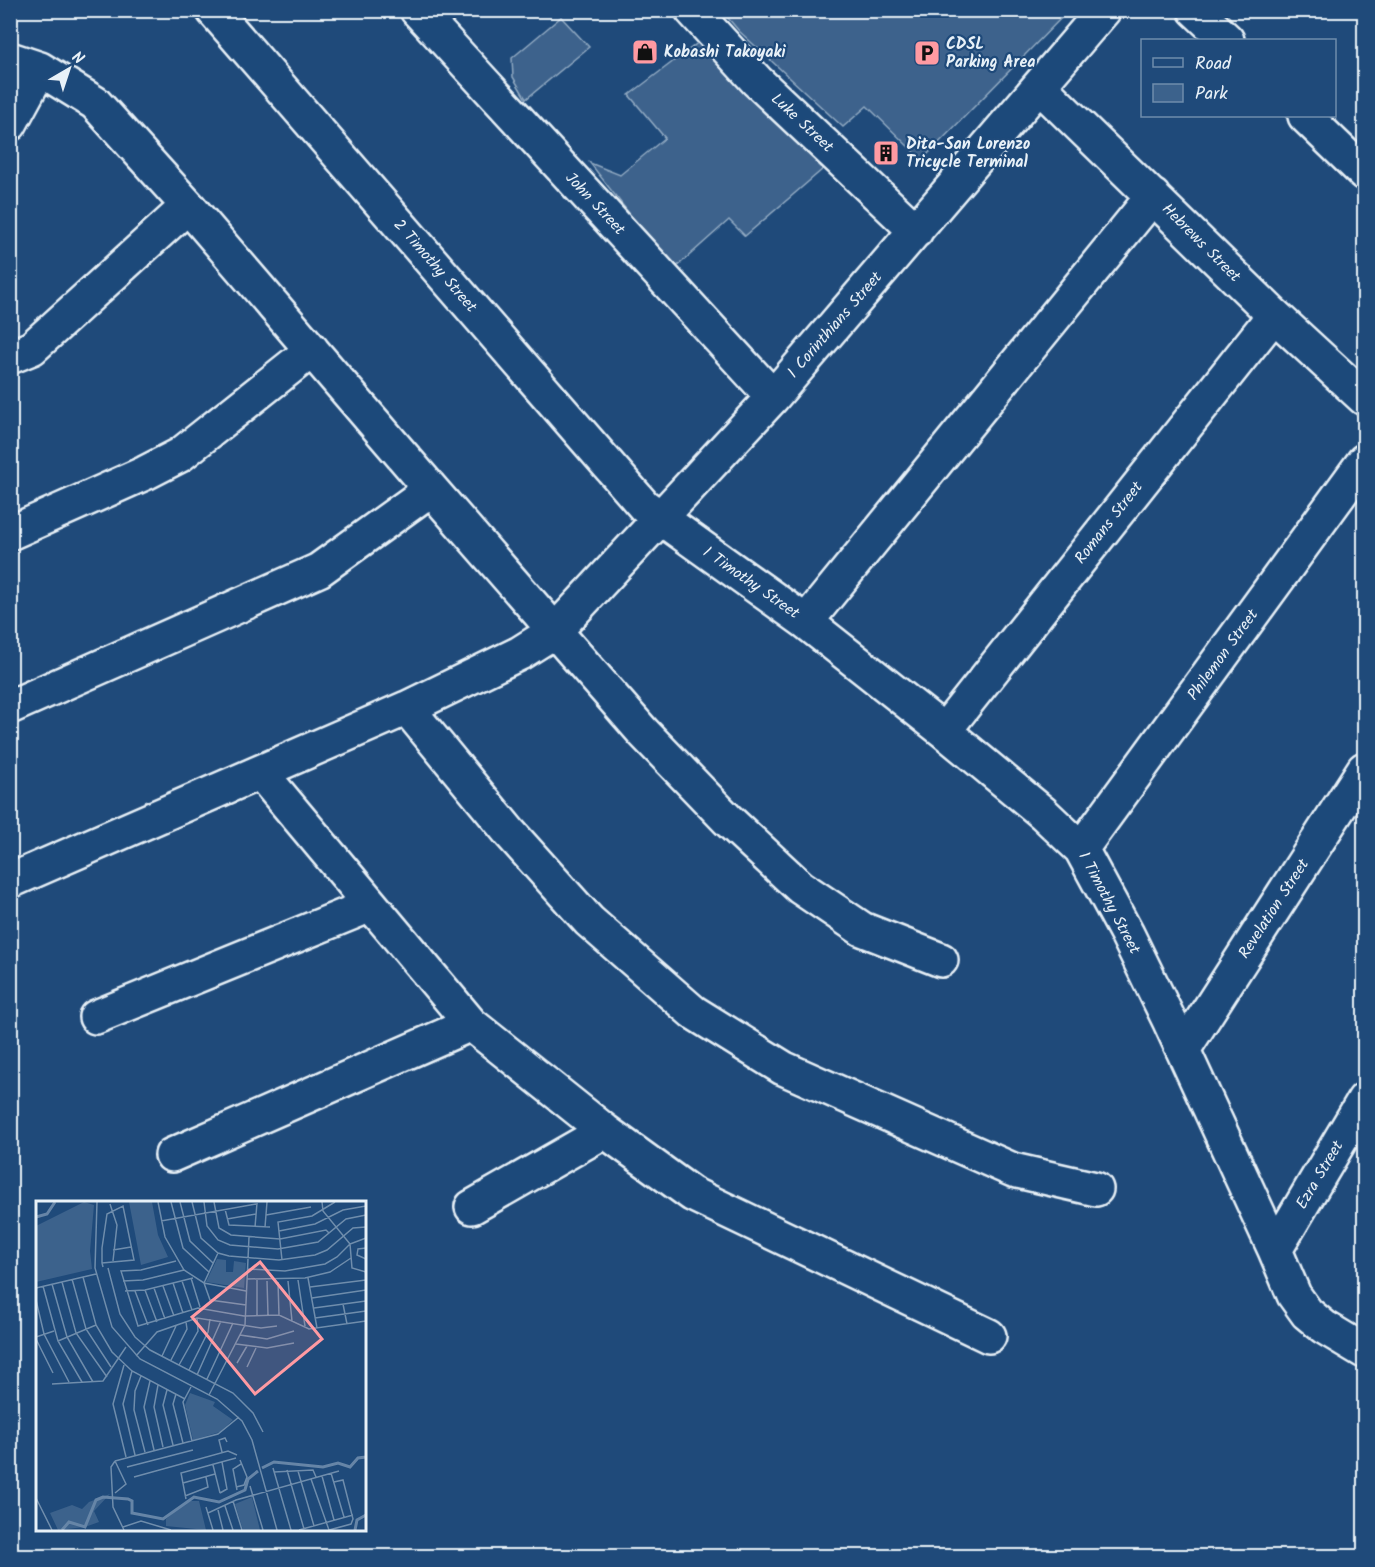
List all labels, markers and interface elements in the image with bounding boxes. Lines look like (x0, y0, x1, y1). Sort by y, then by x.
place label: CDSL Parking Area (946, 32, 1035, 75)
shop icon: Kobashi Takoyaki (630, 37, 660, 67)
parking icon: CDSL Parking Area (912, 38, 942, 68)
north arrow (39, 39, 99, 99)
legend (1141, 39, 1336, 117)
place label: Kobashi Takoyaki (664, 40, 786, 65)
text: N (66, 46, 89, 71)
text: Road (1195, 50, 1232, 79)
text: Park (1195, 80, 1228, 109)
street label: Luke Street (765, 87, 840, 159)
place label: Dita-San Lorenzo Tricycle Terminal (906, 132, 1030, 175)
building icon: Dita-San Lorenzo Tricycle Terminal (871, 138, 901, 168)
street label: John Street (559, 167, 632, 242)
street label: Hebrews Street (1156, 198, 1247, 289)
street label: 2 Timothy Street (387, 214, 483, 319)
street label: 1 Corinthians Street (782, 266, 889, 384)
street label: Romans Street (1069, 476, 1150, 570)
street label: 1 Timothy Street (698, 540, 805, 626)
street label: Philemon Street (1181, 603, 1265, 706)
street label: 1 Timothy Street (1071, 847, 1147, 959)
street label: Revelation Street (1232, 853, 1316, 964)
street label: Ezra Street (1290, 1135, 1351, 1214)
inset map (36, 1201, 366, 1531)

